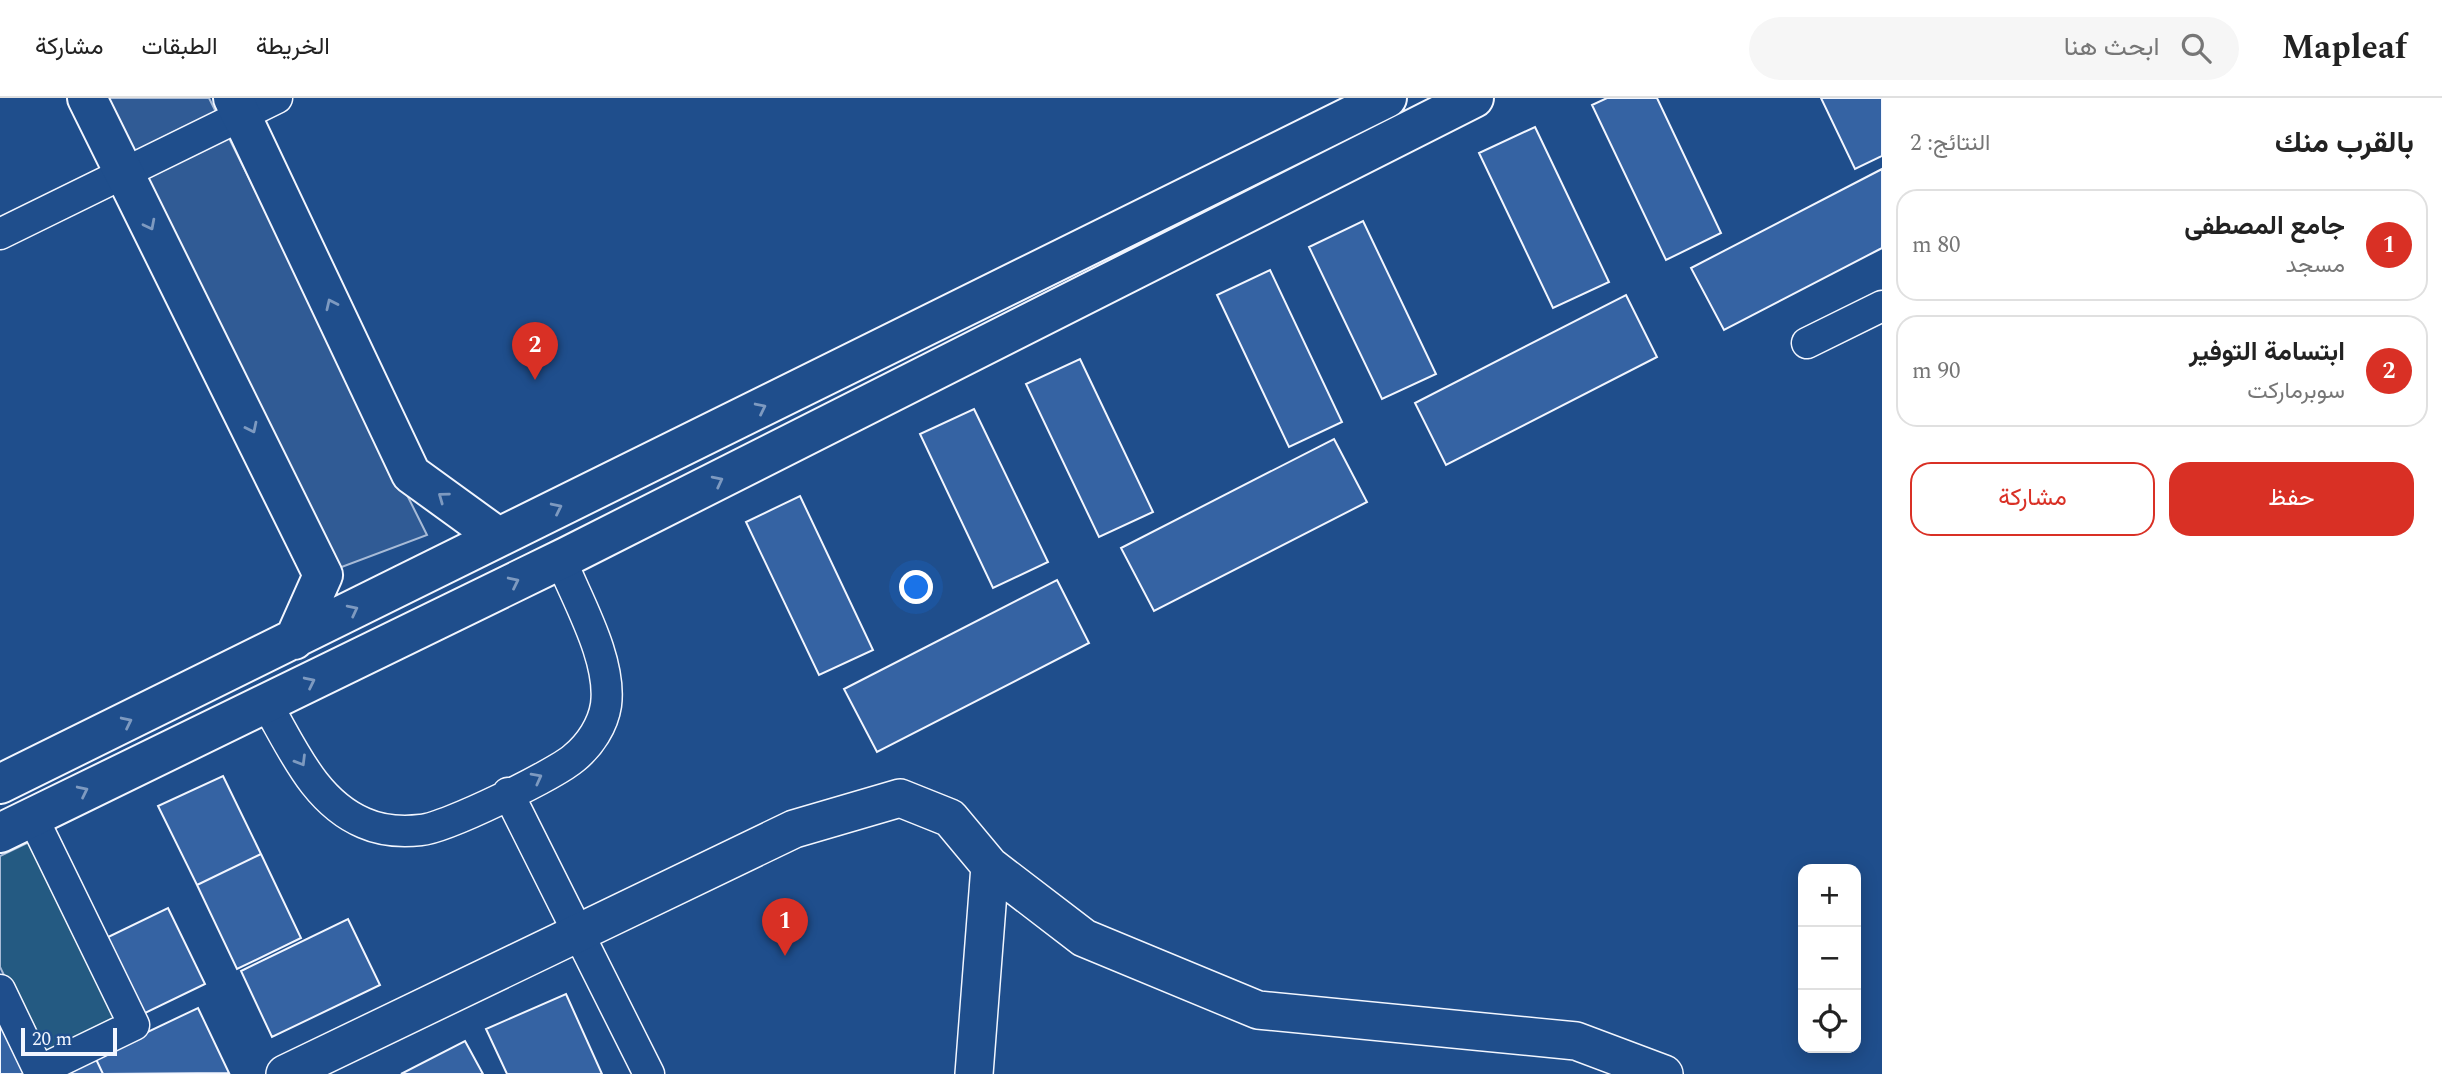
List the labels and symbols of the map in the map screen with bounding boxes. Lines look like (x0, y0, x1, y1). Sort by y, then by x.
one-way arrow (142, 218, 156, 230)
one-way arrow (325, 299, 339, 311)
pin: 2 (512, 322, 558, 380)
one-way arrow (754, 402, 766, 416)
one-way arrow (243, 421, 257, 433)
one-way arrow (711, 475, 723, 489)
one-way arrow (438, 493, 451, 505)
one-way arrow (550, 503, 562, 517)
your location (899, 570, 933, 604)
one-way arrow (507, 577, 519, 591)
one-way arrow (346, 604, 358, 618)
one-way arrow (303, 676, 315, 690)
one-way arrow (120, 716, 132, 730)
one-way arrow (292, 754, 305, 767)
one-way arrow (530, 773, 542, 787)
one-way arrow (76, 786, 88, 800)
pin: 1 (762, 898, 808, 956)
scale bar (21, 1025, 117, 1057)

